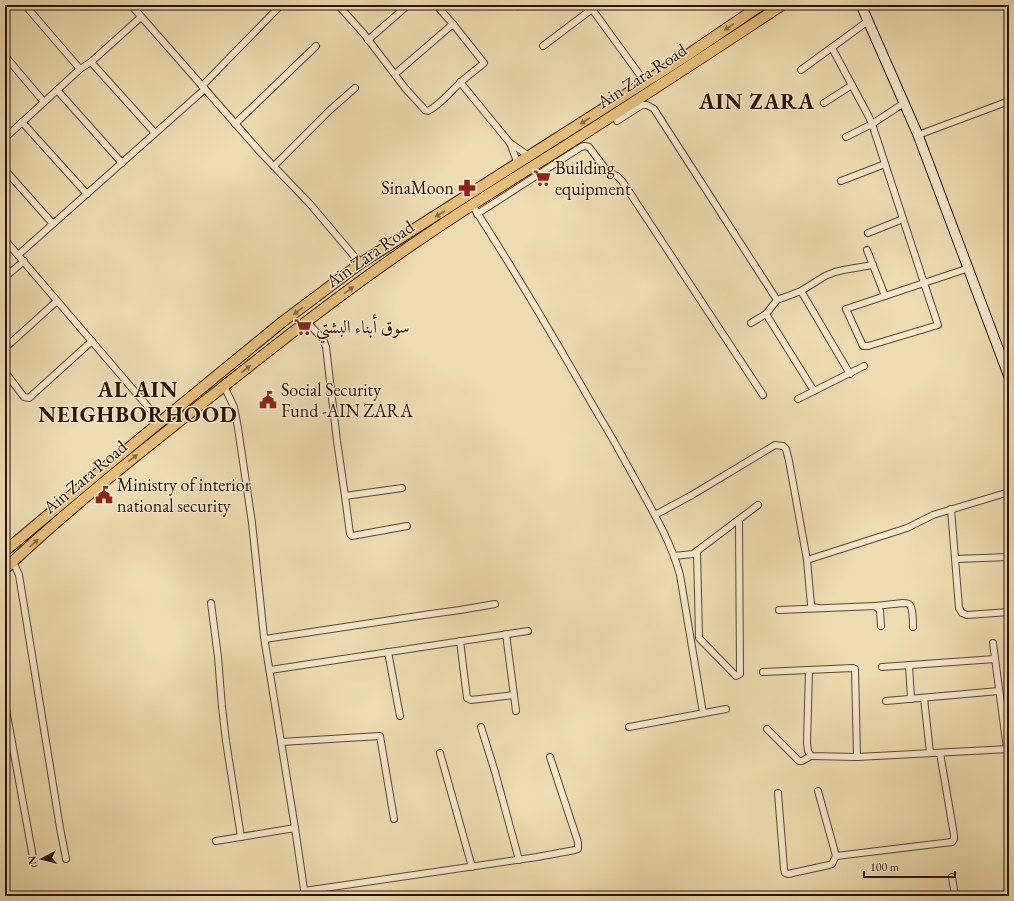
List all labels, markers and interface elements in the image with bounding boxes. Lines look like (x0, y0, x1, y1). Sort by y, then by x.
one-way arrow (724, 23, 734, 31)
street label: Ain Zara Road (592, 38, 692, 114)
district label: AIN ZARA (698, 87, 815, 116)
one-way arrow (579, 117, 591, 124)
place label: Building equipment (555, 156, 631, 200)
supermarket icon: Building equipment (532, 168, 552, 188)
place label: SinaMoon (381, 176, 454, 199)
pharmacy icon: SinaMoon (457, 178, 477, 198)
one-way arrow (434, 210, 446, 217)
street label: Ain Zara Road (320, 214, 419, 293)
one-way arrow (344, 286, 354, 294)
one-way arrow (293, 307, 304, 315)
place label: سوق أبناء البشتي (316, 314, 409, 344)
supermarket icon: سوق أبناء البشتي (293, 317, 313, 337)
one-way arrow (240, 364, 251, 373)
district label: AL AIN NEIGHBORHOOD (38, 375, 238, 429)
place label: Social Security Fund -AIN ZARA (281, 378, 413, 422)
public building icon: Social Security Fund -AIN ZARA (258, 390, 278, 410)
street label: Ain Zara Road (37, 434, 132, 519)
one-way arrow (127, 454, 138, 462)
place label: Ministry of interior national security (117, 473, 251, 517)
public building icon: Ministry of interior national security (94, 485, 114, 505)
one-way arrow (29, 538, 39, 547)
north arrow (22, 839, 62, 879)
scale bar (864, 853, 955, 879)
text: N (25, 855, 40, 865)
text: 100 m (870, 859, 900, 875)

